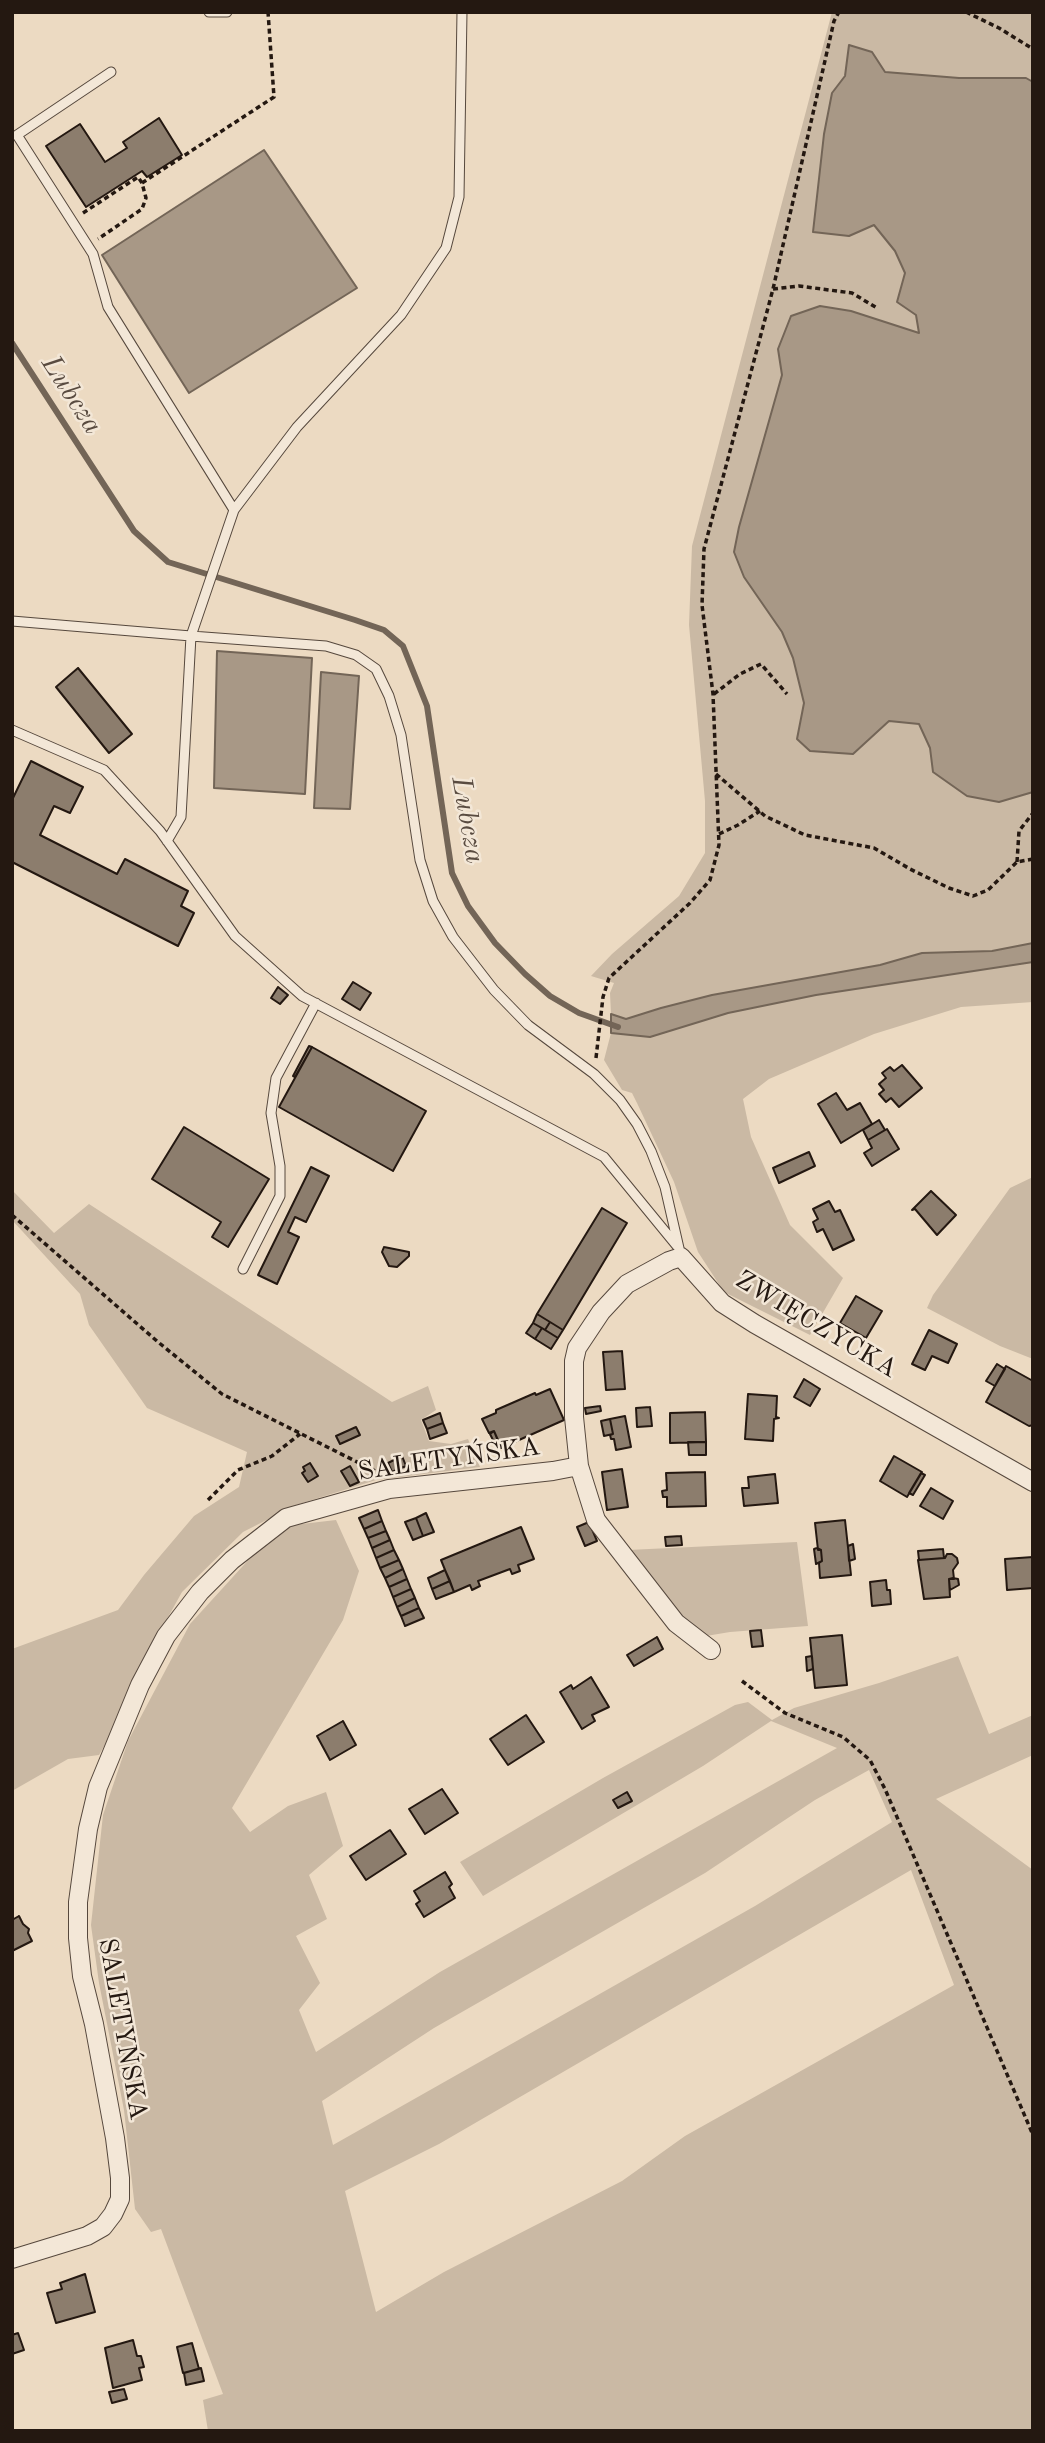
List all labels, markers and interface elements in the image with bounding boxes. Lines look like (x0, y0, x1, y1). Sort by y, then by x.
water label: Lubcza (33, 349, 109, 441)
water label: Lubcza (443, 774, 491, 866)
street label: ZWIĘCZYCKA (729, 1264, 903, 1386)
street label: SALETYŃSKA (356, 1432, 542, 1488)
street label: SALETYŃSKA (91, 1936, 153, 2122)

